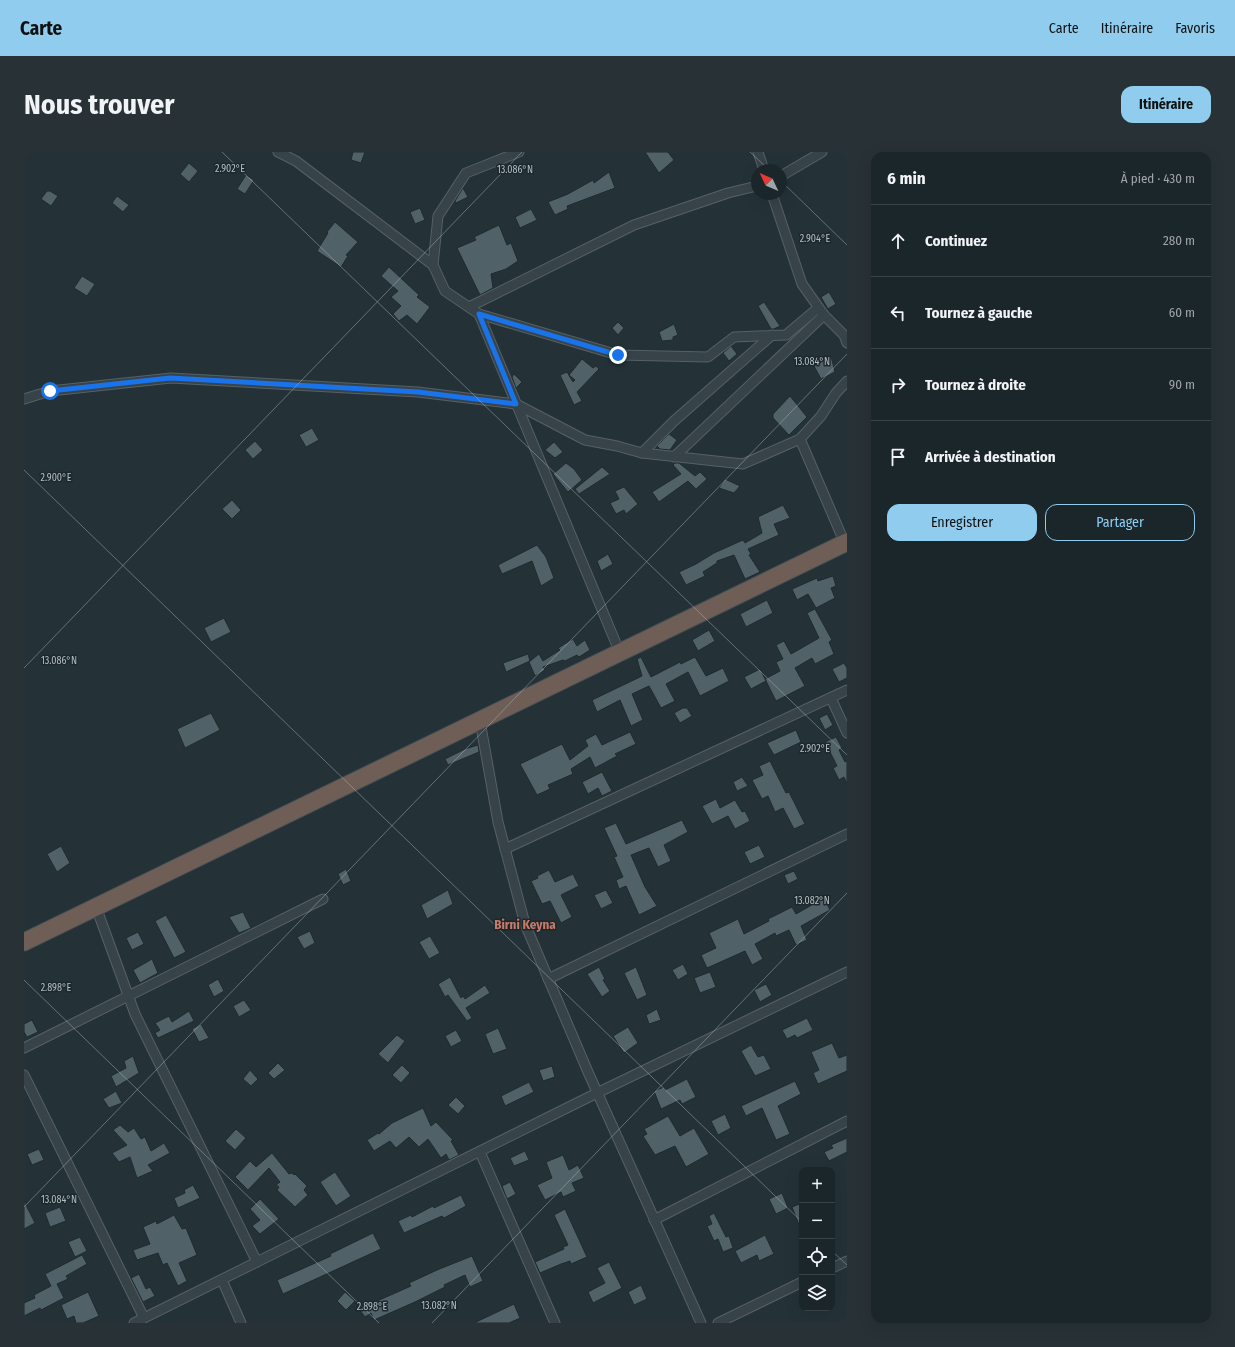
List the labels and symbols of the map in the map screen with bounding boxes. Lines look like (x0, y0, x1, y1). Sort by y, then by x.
text: 2.902°E (215, 163, 245, 175)
text: 13.086°N (497, 164, 533, 176)
north arrow (751, 164, 787, 200)
text: 2.904°E (800, 233, 831, 245)
route end (609, 346, 627, 364)
text: 13.084°N (794, 356, 830, 368)
route start (41, 382, 59, 400)
text: 2.900°E (41, 472, 72, 484)
text: 13.086°N (41, 655, 77, 667)
text: 2.902°E (800, 743, 830, 755)
text: 13.082°N (794, 895, 830, 907)
district label: Birni Keyna (494, 917, 556, 932)
text: 2.898°E (41, 982, 72, 994)
text: 13.084°N (41, 1194, 77, 1206)
text: 13.082°N (421, 1300, 457, 1312)
text: 2.898°E (357, 1301, 388, 1313)

